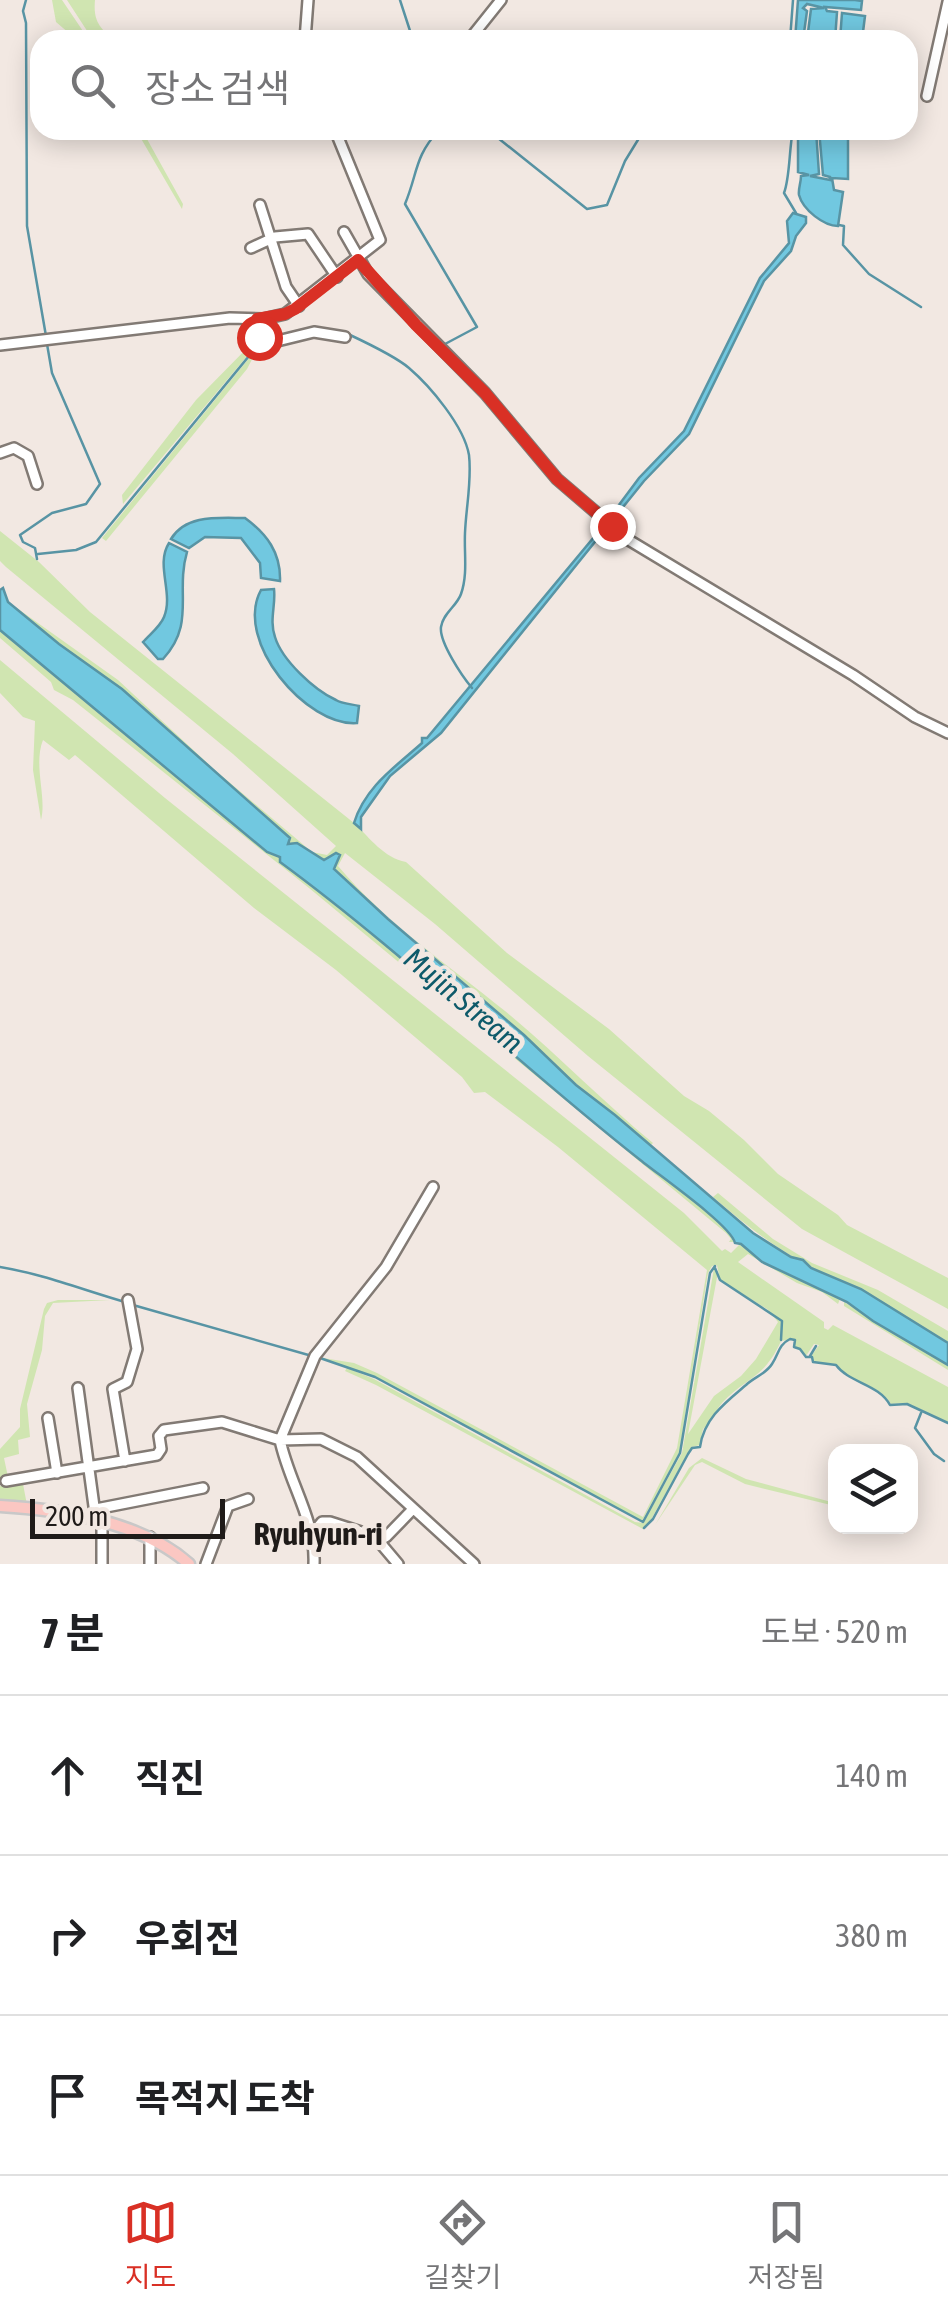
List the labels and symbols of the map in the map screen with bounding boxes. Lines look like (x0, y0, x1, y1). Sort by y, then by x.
route start (237, 315, 283, 361)
route end (590, 504, 636, 550)
water label: Mujin Stream (398, 940, 530, 1060)
scale bar (30, 1494, 225, 1538)
district label: Ryuhyun-ri (253, 1515, 383, 1552)

